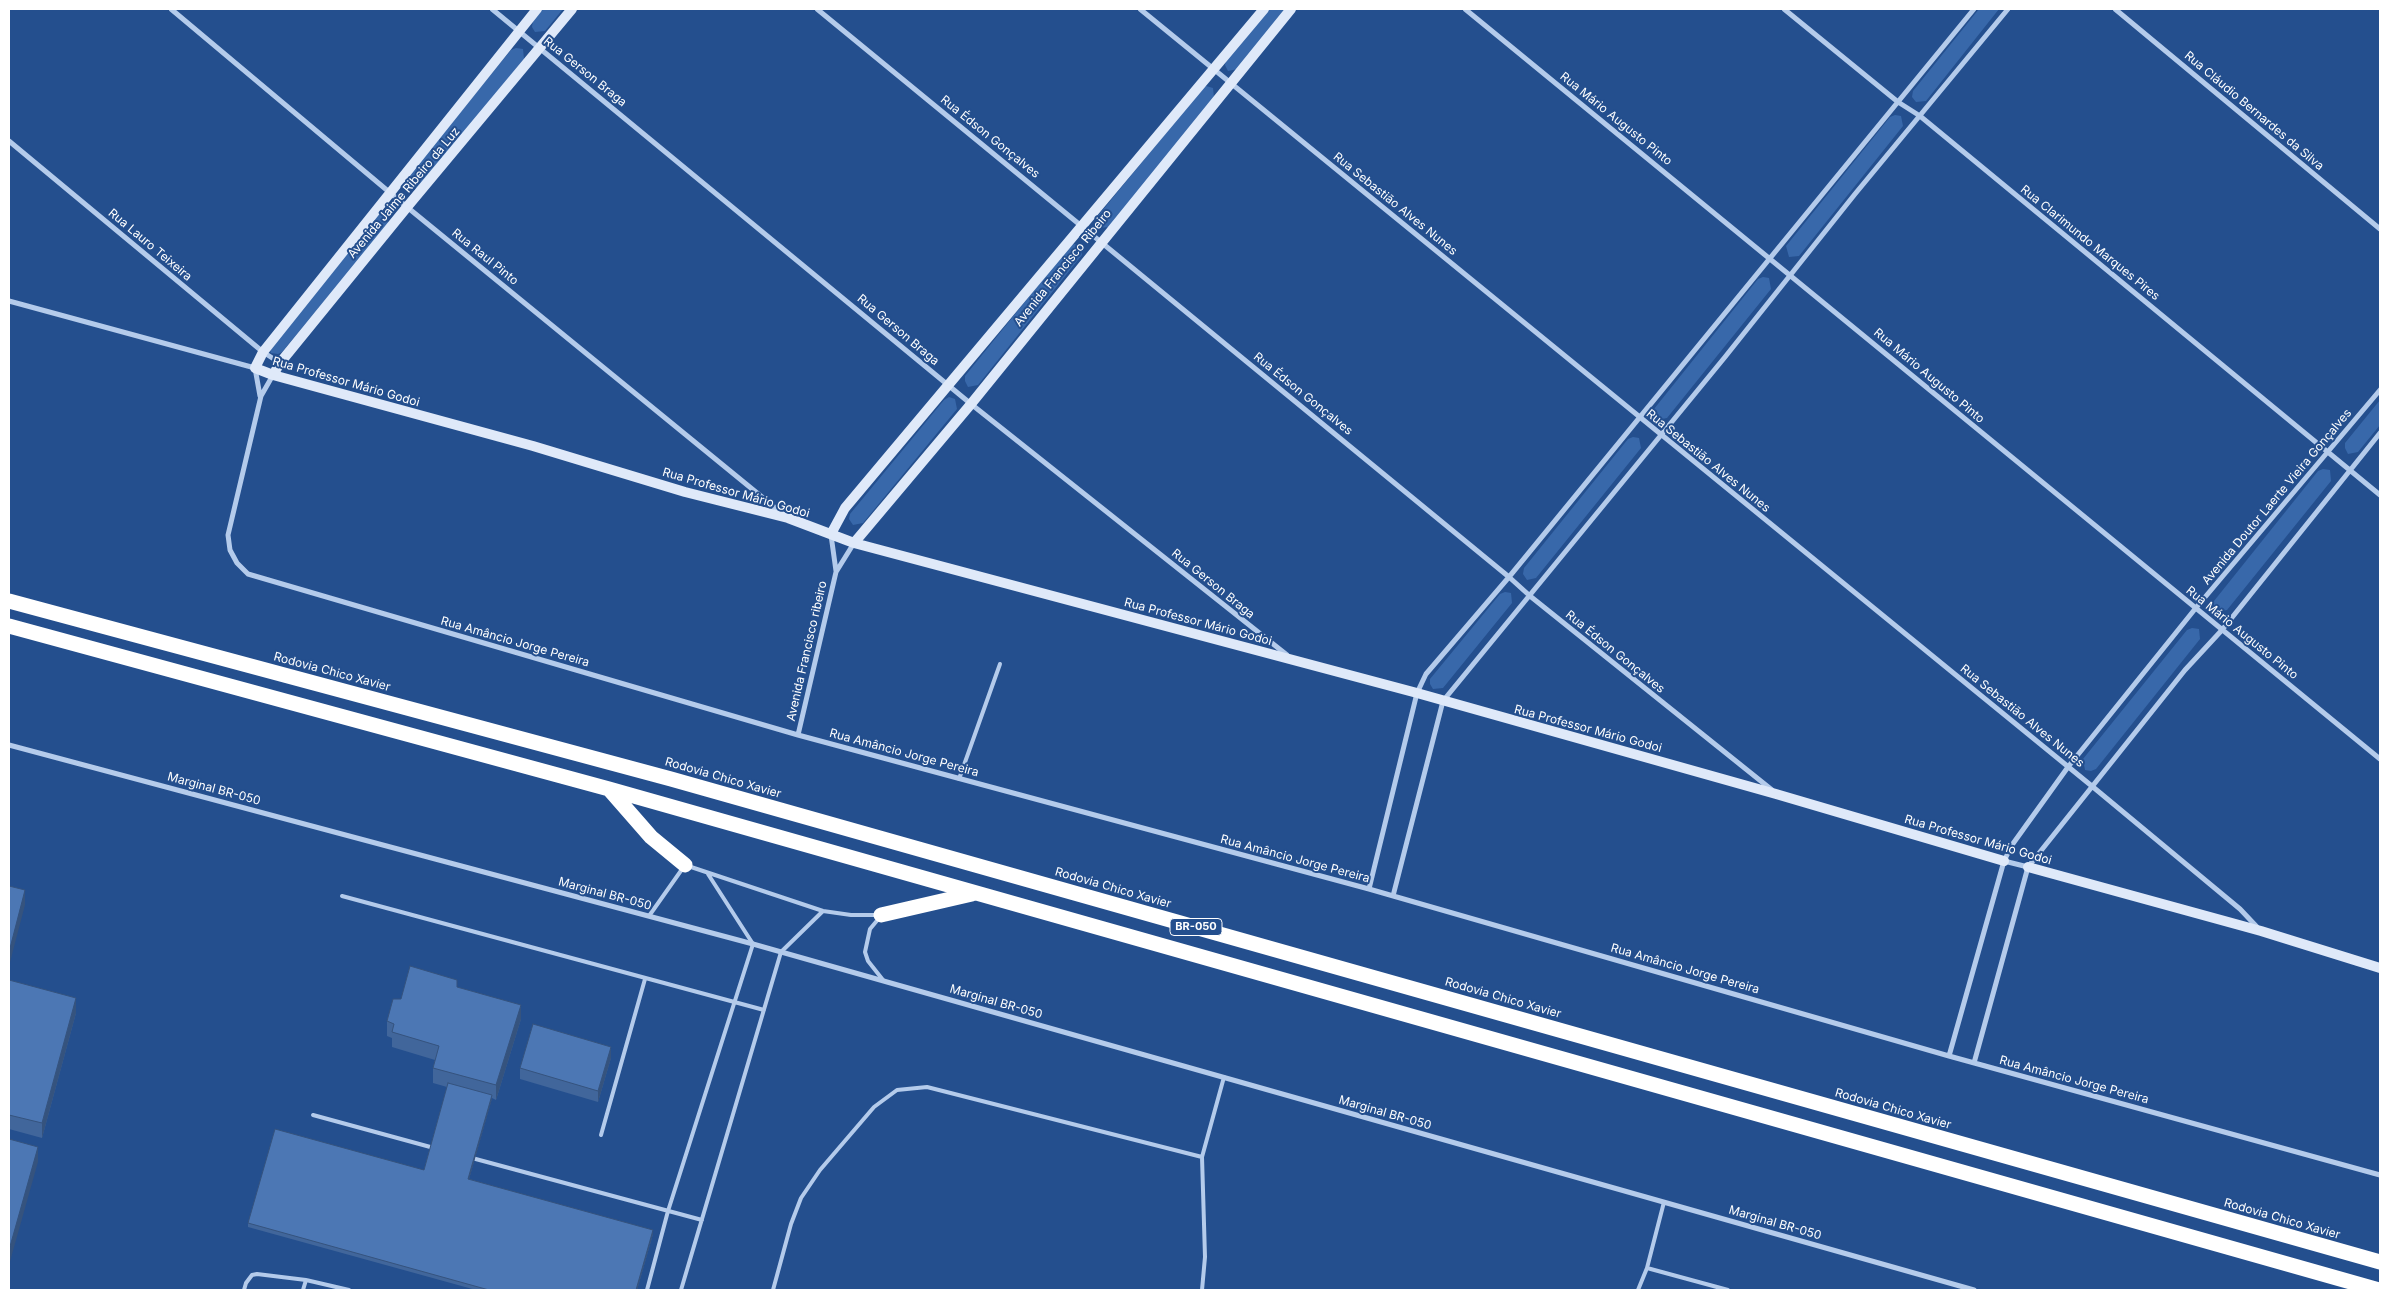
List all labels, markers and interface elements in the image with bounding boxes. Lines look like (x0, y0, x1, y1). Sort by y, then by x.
street label: Rua Gerson Braga (541, 34, 629, 110)
street label: Rua Cláudio Bernardes da Silva (2181, 48, 2327, 174)
street label: Rua Mário Augusto Pinto (1557, 69, 1675, 169)
street label: Rua Édson Gonçalves (938, 93, 1042, 181)
street label: Avenida Jaime Ribeiro da Luz (345, 125, 463, 261)
street label: Rua Sebastião Alves Nunes (1330, 150, 1460, 258)
street label: Rua Clarimundo Marques Pires (2018, 182, 2162, 304)
street label: Rua Lauro Teixeira (105, 206, 195, 284)
street label: Avenida Francisco Ribeiro (1011, 207, 1115, 329)
street label: Rua Raul Pinto (449, 226, 521, 288)
street label: Rua Gerson Braga (854, 292, 942, 368)
street label: Rua Mário Augusto Pinto (1871, 326, 1987, 426)
street label: Rua Édson Gonçalves (1251, 350, 1355, 438)
street label: Rua Professor Mário Godoi (271, 354, 421, 410)
street label: Avenida Doutor Laerte Vieira Gonçalves (2199, 406, 2355, 588)
street label: Rua Sebastião Alves Nunes (1643, 407, 1773, 515)
street label: Rua Professor Mário Godoi (661, 465, 811, 521)
street label: Rua Gerson Braga (1169, 546, 1257, 622)
street label: Avenida Francisco ribeiro (784, 580, 830, 722)
street label: Rua Mário Augusto Pinto (2183, 583, 2301, 683)
street label: Rua Professor Mário Godoi (1123, 595, 1273, 649)
street label: Rua Édson Gonçalves (1563, 608, 1667, 696)
street label: Rua Amâncio Jorge Pereira (439, 614, 591, 670)
street label: Rodovia Chico Xavier (272, 649, 392, 695)
street label: Rua Sebastião Alves Nunes (1957, 662, 2087, 770)
street label: Rua Professor Mário Godoi (1513, 702, 1663, 756)
street label: Rua Amâncio Jorge Pereira (828, 726, 980, 780)
street label: Rodovia Chico Xavier (663, 755, 783, 801)
street label: Marginal BR-050 (166, 770, 262, 808)
street label: Rua Professor Mário Godoi (1903, 812, 2053, 868)
street label: Rua Amâncio Jorge Pereira (1219, 832, 1371, 886)
street label: Rodovia Chico Xavier (1053, 865, 1173, 911)
street label: Marginal BR-050 (557, 875, 653, 913)
road number: BR-050 (1170, 919, 1222, 936)
street label: Rua Amâncio Jorge Pereira (1609, 941, 1761, 997)
street label: Rodovia Chico Xavier (1443, 975, 1563, 1021)
street label: Marginal BR-050 (948, 982, 1044, 1022)
street label: Rua Amâncio Jorge Pereira (1998, 1053, 2150, 1107)
street label: Rodovia Chico Xavier (1833, 1086, 1953, 1132)
street label: Marginal BR-050 (1337, 1093, 1433, 1133)
street label: Rodovia Chico Xavier (2222, 1196, 2342, 1242)
street label: Marginal BR-050 (1727, 1203, 1823, 1243)

